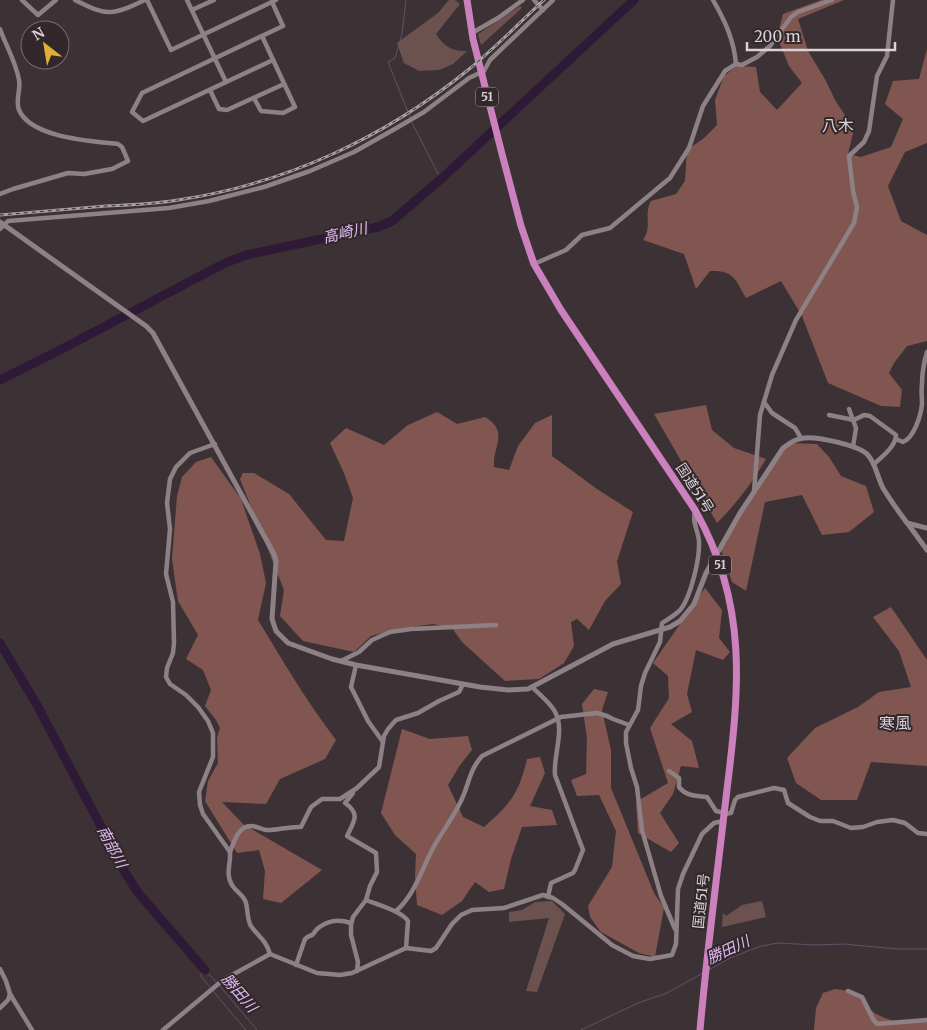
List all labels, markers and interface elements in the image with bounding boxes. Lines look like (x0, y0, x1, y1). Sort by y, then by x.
north arrow (20, 20, 70, 70)
scale bar (747, 20, 894, 52)
text: N (29, 23, 48, 44)
text: 200 m (754, 27, 801, 46)
road number: 51 (476, 88, 498, 106)
district label: 八木 (822, 115, 854, 135)
water label: 高崎川 (321, 218, 371, 247)
street label: 国道51号 (672, 460, 718, 516)
road number: 51 (709, 556, 731, 574)
district label: 寒風 (879, 713, 911, 733)
water label: 南部川 (93, 822, 132, 873)
street label: 国道51号 (689, 872, 713, 930)
water label: 勝田川 (703, 931, 754, 968)
water label: 勝田川 (217, 969, 263, 1017)

